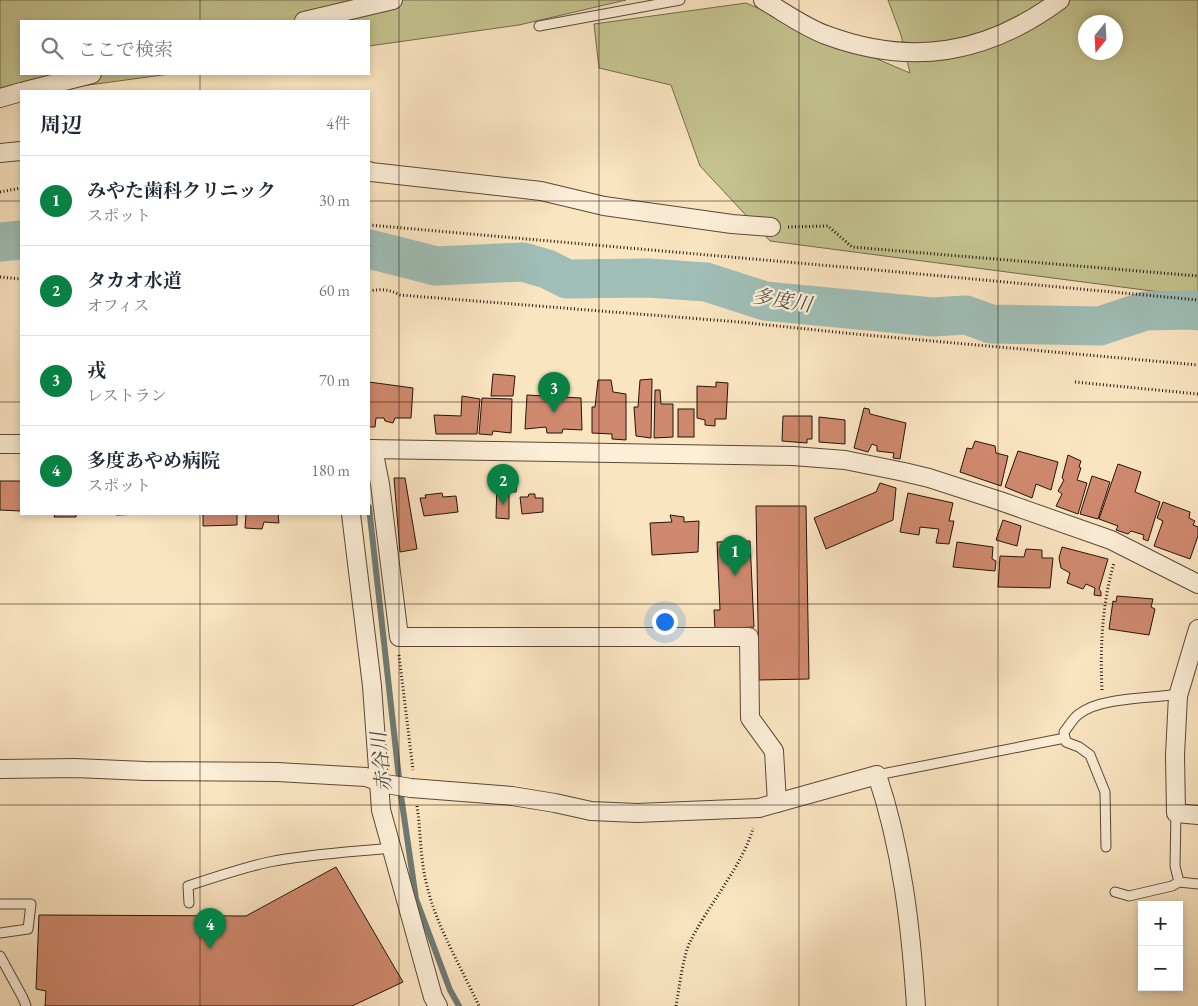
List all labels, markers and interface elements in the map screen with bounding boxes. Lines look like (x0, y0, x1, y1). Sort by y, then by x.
north arrow (1078, 15, 1123, 60)
search box (20, 20, 370, 75)
icon: search (38, 34, 66, 62)
text: ここで検索 (78, 37, 173, 62)
text: 周辺 (40, 111, 82, 138)
text: 4件 (326, 113, 350, 134)
text: みやた歯科クリニック (87, 178, 276, 203)
text: 1 (52, 190, 60, 211)
text: 30 m (319, 190, 350, 211)
text: スポット (87, 205, 151, 226)
text: タカオ水道 (87, 268, 182, 293)
text: 2 (52, 280, 60, 301)
text: 60 m (319, 280, 350, 301)
water label: 多度川 (750, 282, 816, 318)
text: オフィス (87, 295, 149, 316)
text: 戎 (87, 358, 106, 383)
text: 3 (52, 370, 60, 391)
text: 70 m (319, 370, 350, 391)
pin: 3 (538, 372, 570, 413)
text: レストラン (87, 385, 167, 406)
text: 多度あやめ病院 (87, 448, 220, 473)
text: 4 (52, 460, 60, 481)
text: 180 m (311, 460, 350, 481)
pin: 2 (487, 464, 519, 505)
text: スポット (87, 475, 151, 496)
pin: 1 (719, 535, 751, 576)
your location (652, 609, 678, 635)
water label: 赤谷川 (365, 729, 397, 793)
map controls (1138, 901, 1183, 991)
button: + (1138, 901, 1183, 946)
pin: 4 (194, 908, 226, 949)
button: − (1138, 946, 1183, 991)

